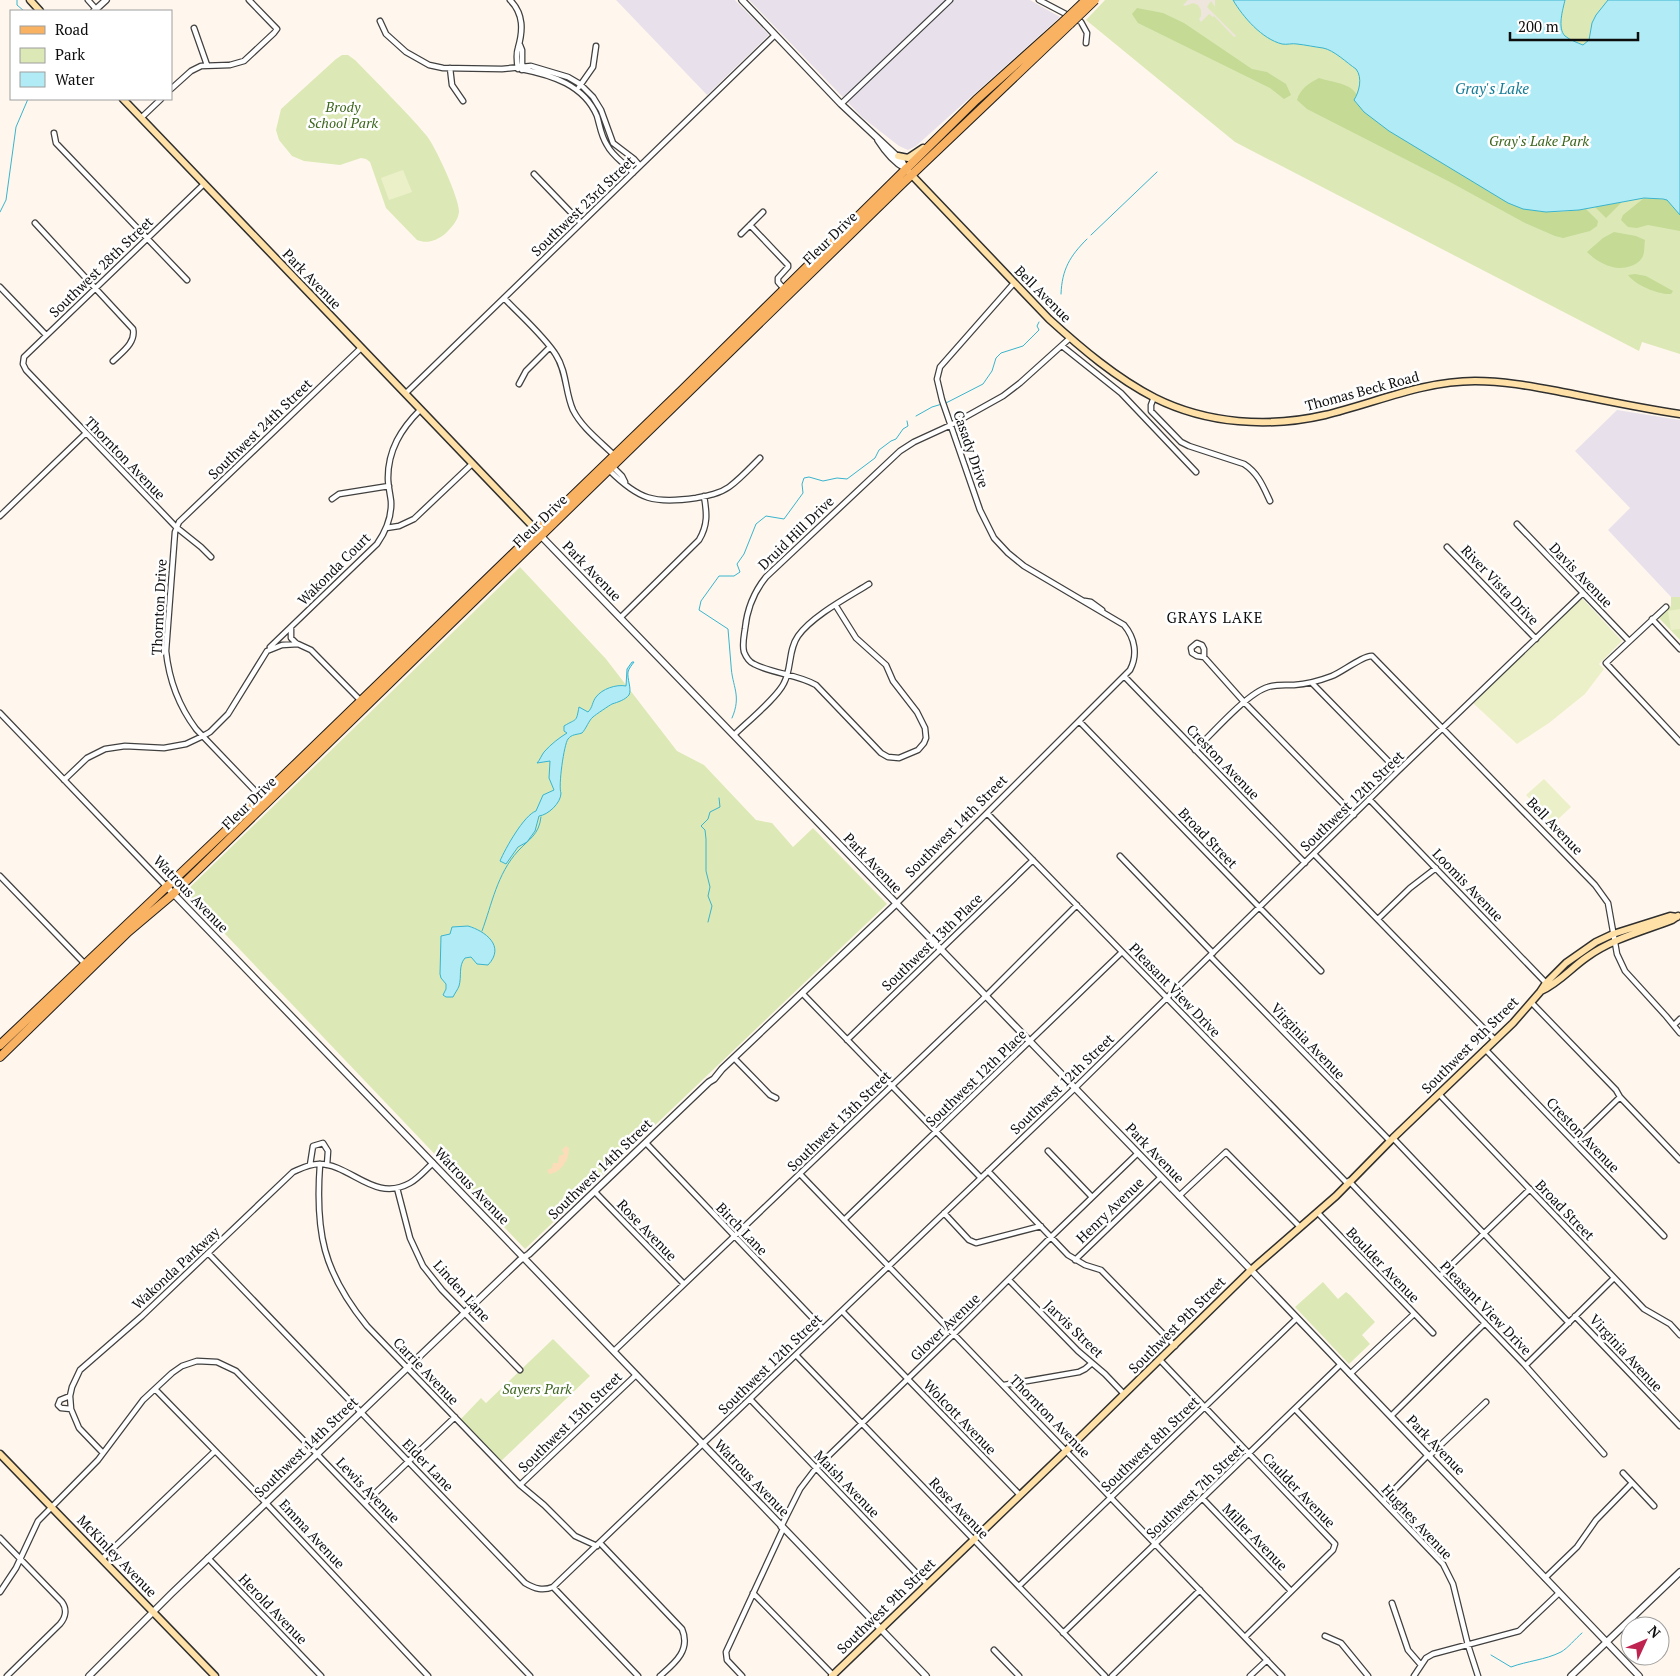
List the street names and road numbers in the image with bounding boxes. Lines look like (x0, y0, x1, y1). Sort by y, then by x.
street label: Southwest 23rd Street (527, 151, 639, 260)
street label: Fleur Drive (798, 207, 861, 268)
street label: Southwest 28th Street (45, 211, 157, 321)
street label: Park Avenue (279, 244, 346, 313)
street label: Bell Avenue (1011, 261, 1076, 326)
street label: Thomas Beck Road (1303, 366, 1421, 415)
street label: Southwest 24th Street (204, 373, 316, 483)
street label: Casady Drive (949, 408, 994, 490)
street label: Thornton Avenue (81, 412, 170, 503)
street label: Fleur Drive (508, 490, 571, 551)
street label: Druid Hill Drive (754, 492, 838, 574)
street label: Wakonda Court (293, 528, 375, 609)
street label: Park Avenue (559, 536, 626, 605)
street label: Davis Avenue (1546, 538, 1617, 611)
street label: River Vista Drive (1457, 541, 1543, 629)
street label: Thornton Drive (146, 558, 171, 656)
street label: Creston Avenue (1183, 720, 1264, 803)
street label: Southwest 12th Street (1296, 745, 1408, 855)
street label: Southwest 14th Street (900, 770, 1012, 881)
street label: Fleur Drive (217, 772, 280, 833)
street label: Bell Avenue (1523, 793, 1588, 859)
street label: Broad Street (1175, 803, 1243, 873)
street label: Park Avenue (840, 828, 907, 897)
street label: Loomis Avenue (1429, 844, 1508, 925)
street label: Watrous Avenue (150, 851, 233, 936)
street label: Southwest 13th Place (877, 889, 986, 995)
street label: Pleasant View Drive (1125, 938, 1225, 1041)
street label: Southwest 9th Street (1417, 991, 1523, 1097)
street label: Virginia Avenue (1267, 998, 1350, 1083)
street label: Southwest 12th Place (921, 1025, 1030, 1131)
street label: Southwest 12th Street (1006, 1028, 1118, 1138)
street label: Southwest 13th Street (783, 1065, 895, 1175)
street label: Creston Avenue (1543, 1093, 1624, 1176)
street label: Southwest 14th Street (544, 1113, 656, 1223)
street label: Park Avenue (1122, 1118, 1189, 1187)
street label: Watrous Avenue (431, 1143, 514, 1228)
street label: Henry Avenue (1072, 1173, 1148, 1247)
street label: Broad Street (1532, 1175, 1600, 1245)
street label: Rose Avenue (613, 1195, 681, 1264)
street label: Birch Lane (712, 1198, 772, 1259)
street label: Wakonda Parkway (128, 1222, 224, 1313)
street label: Boulder Avenue (1343, 1223, 1424, 1306)
street label: Linden Lane (430, 1256, 495, 1326)
street label: Pleasant View Drive (1436, 1256, 1536, 1359)
street label: Southwest 9th Street (1124, 1271, 1230, 1377)
street label: Glover Avenue (906, 1289, 983, 1365)
street label: Jarvis Street (1041, 1296, 1109, 1362)
street label: Southwest 12th Street (714, 1308, 826, 1418)
street label: Virginia Avenue (1586, 1310, 1667, 1395)
street label: Carrie Avenue (389, 1333, 463, 1409)
street label: Southwest 13th Street (514, 1366, 626, 1476)
street label: Thornton Avenue (1006, 1370, 1095, 1461)
street label: Wolcott Avenue (920, 1375, 1001, 1458)
street label: Southwest 14th Street (250, 1391, 362, 1501)
street label: Southwest 8th Street (1096, 1391, 1204, 1496)
street label: Park Avenue (1403, 1410, 1470, 1479)
street label: Elder Lane (399, 1434, 458, 1495)
street label: Watrous Avenue (711, 1435, 794, 1520)
street label: Southwest 7th Street (1141, 1438, 1248, 1542)
street label: Maish Avenue (810, 1446, 884, 1521)
street label: Caulder Avenue (1259, 1448, 1340, 1531)
street label: Lewis Avenue (332, 1453, 404, 1527)
street label: Rose Avenue (925, 1473, 993, 1542)
street label: Hughes Avenue (1378, 1480, 1457, 1563)
street label: Emma Avenue (275, 1495, 349, 1572)
street label: Miller Avenue (1219, 1499, 1292, 1574)
street label: McKinley Avenue (73, 1510, 161, 1601)
street label: Southwest 9th Street (832, 1553, 940, 1658)
street label: Herold Avenue (235, 1569, 312, 1648)

